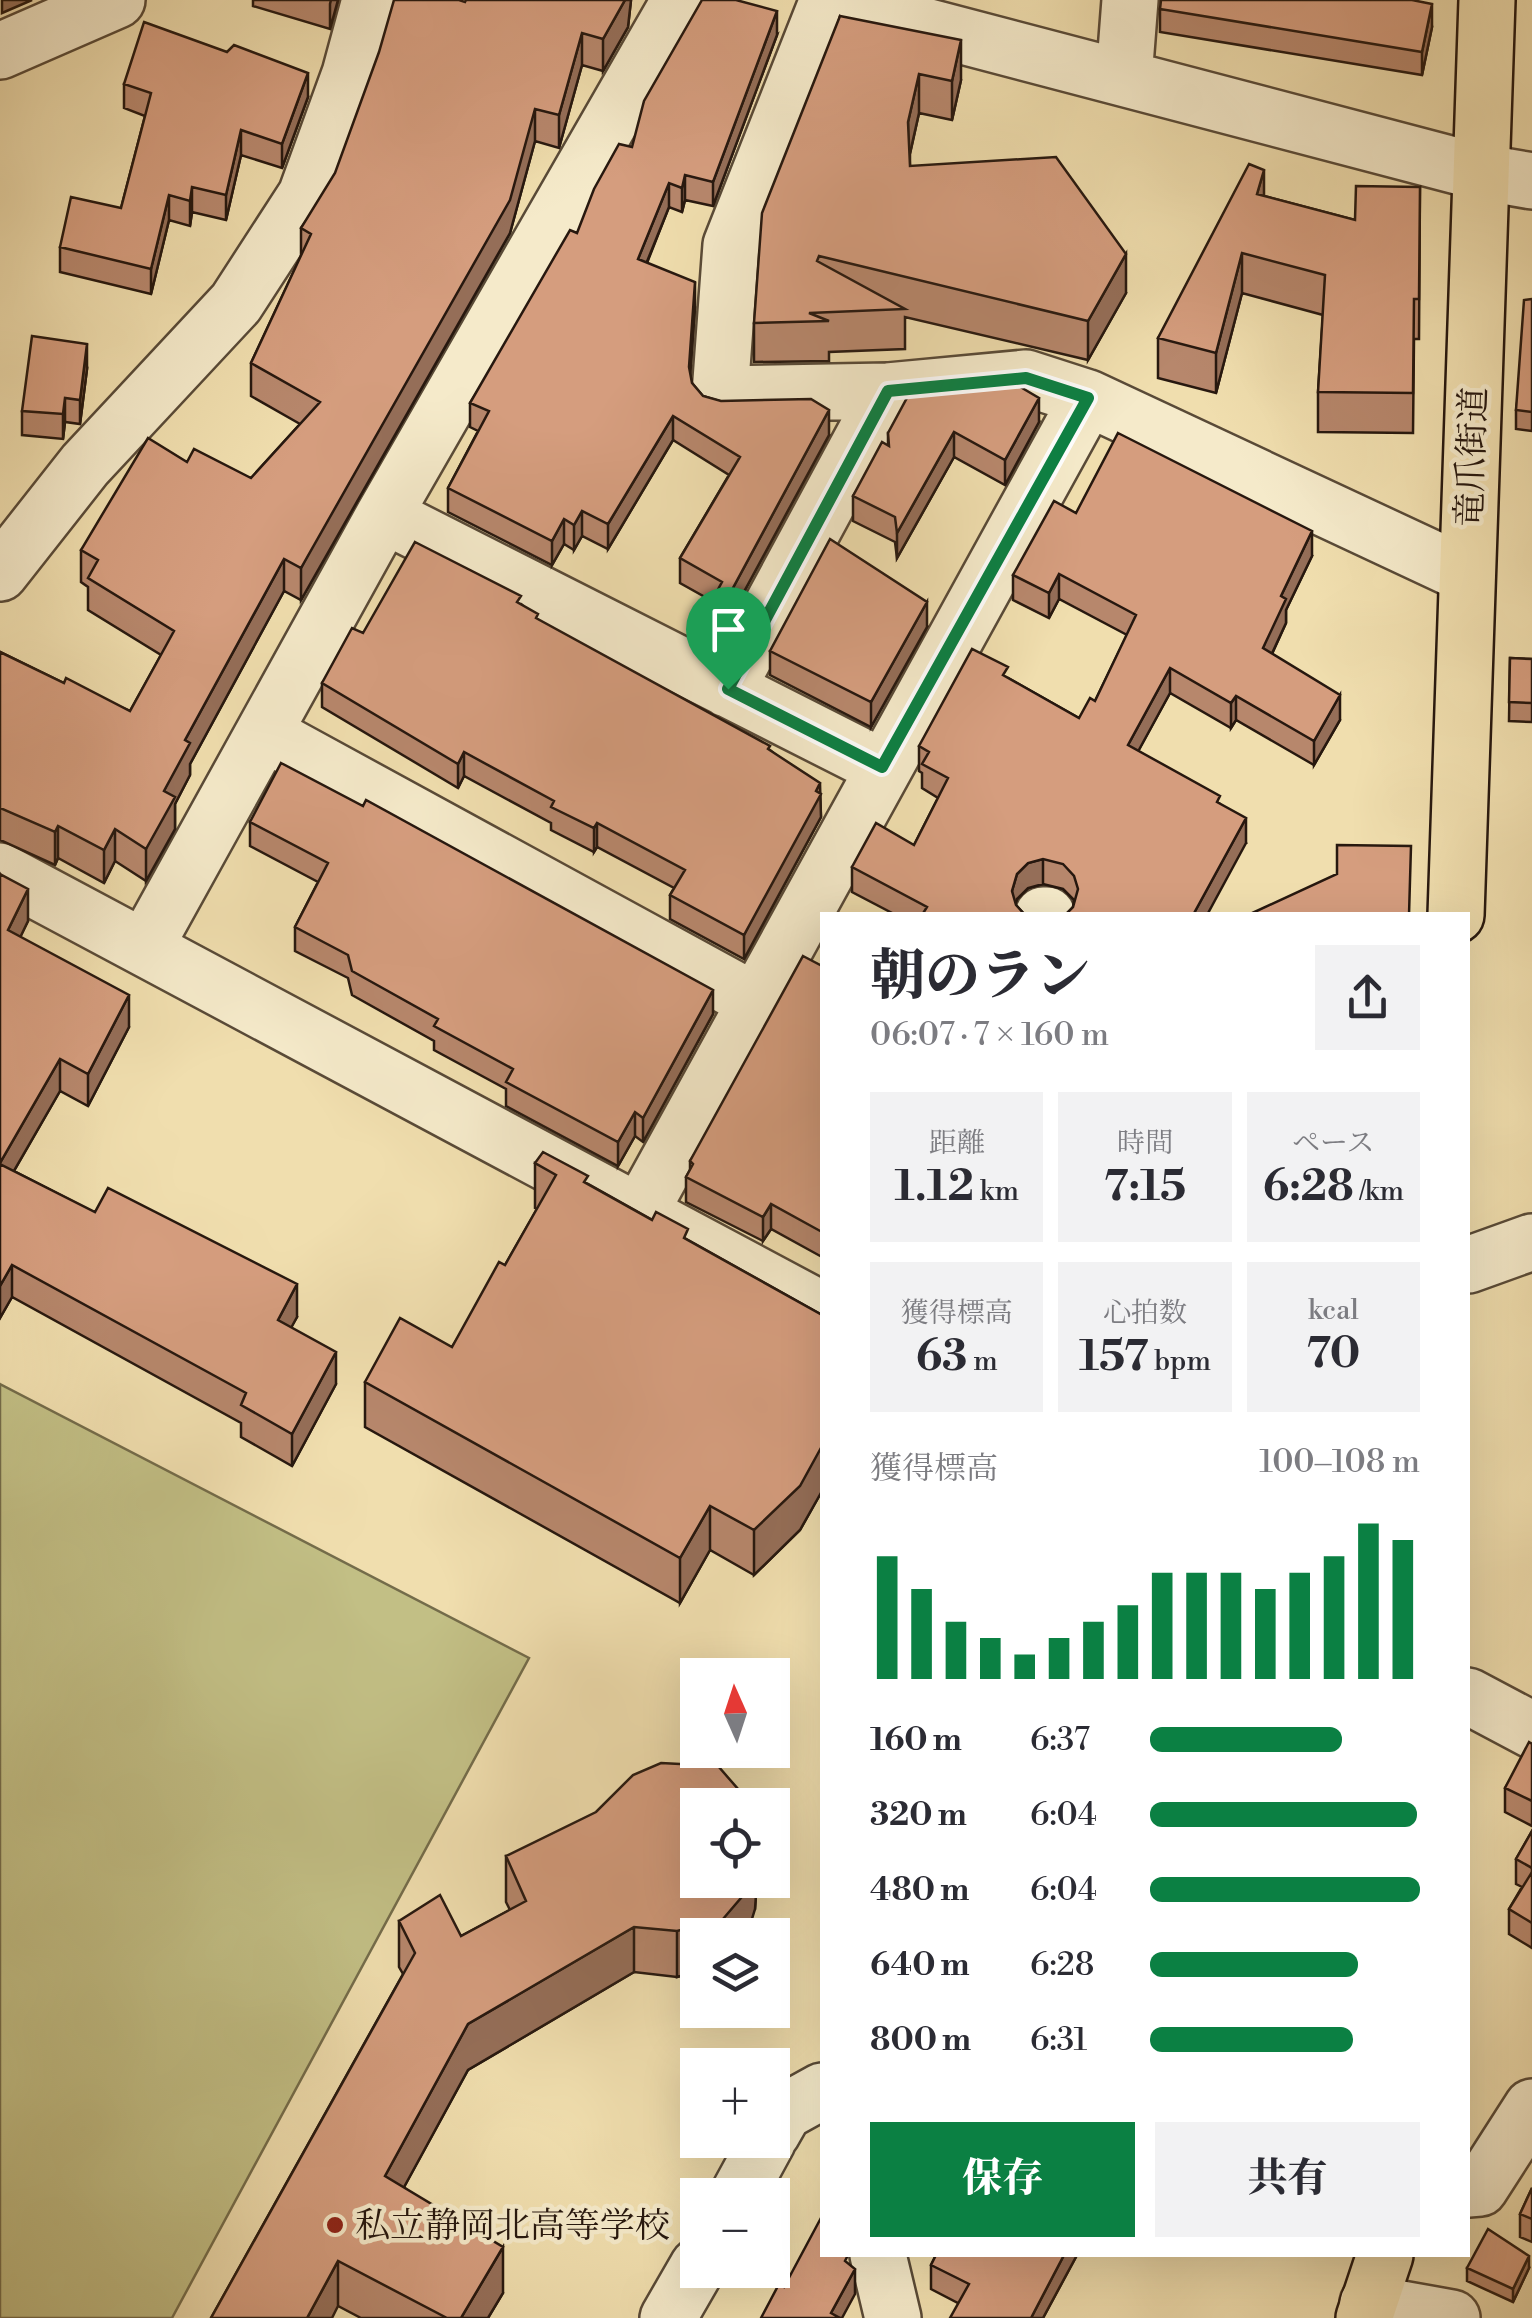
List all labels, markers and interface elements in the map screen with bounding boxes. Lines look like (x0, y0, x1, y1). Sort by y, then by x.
street label: 竜爪街道 (1449, 386, 1496, 528)
pin (686, 587, 771, 690)
icon: arrive (701, 602, 756, 657)
text: 朝のラン (870, 943, 1090, 1012)
button: share (1315, 945, 1420, 1050)
text: 06:07 · 7 × 160 m (870, 1015, 1109, 1055)
text: 距離 (929, 1126, 985, 1161)
text: 時間 (1117, 1126, 1173, 1161)
text: ペース (1292, 1126, 1375, 1161)
text: 1.12 (894, 1161, 974, 1214)
text: 7:15 (1104, 1161, 1186, 1214)
text: 6:28 (1263, 1161, 1354, 1214)
text: km (974, 1174, 1019, 1209)
text: /km (1354, 1174, 1404, 1209)
text: kcal (1308, 1293, 1359, 1328)
text: 獲得標高 (901, 1296, 1013, 1331)
text: 心拍数 (1103, 1296, 1187, 1331)
text: 70 (1306, 1328, 1360, 1381)
text: 63 (916, 1331, 967, 1384)
text: 157 (1079, 1331, 1149, 1384)
text: m (967, 1344, 998, 1379)
text: bpm (1149, 1344, 1211, 1379)
text: 100–108 m (1259, 1442, 1420, 1482)
text: 獲得標高 (870, 1449, 998, 1489)
north arrow (680, 1658, 790, 1768)
map controls (680, 1658, 790, 2288)
text: 160 m (870, 1720, 962, 1760)
text: 6:37 (1030, 1720, 1090, 1760)
button: locate (680, 1788, 790, 1898)
text: 320 m (870, 1795, 967, 1835)
text: 6:04 (1030, 1795, 1097, 1835)
text: 480 m (870, 1870, 969, 1910)
text: 6:04 (1030, 1870, 1097, 1910)
button: layers (680, 1918, 790, 2028)
text: 640 m (870, 1945, 970, 1985)
text: 6:28 (1030, 1945, 1094, 1985)
text: 800 m (870, 2020, 971, 2060)
text: 6:31 (1030, 2020, 1087, 2060)
button: + (680, 2048, 790, 2158)
button: 保存 (870, 2122, 1135, 2237)
button: 共有 (1155, 2122, 1420, 2237)
button: − (680, 2178, 790, 2288)
place label: 私立静岡北高等学校 (355, 2205, 670, 2248)
marker: 私立静岡北高等学校 (324, 2214, 346, 2236)

